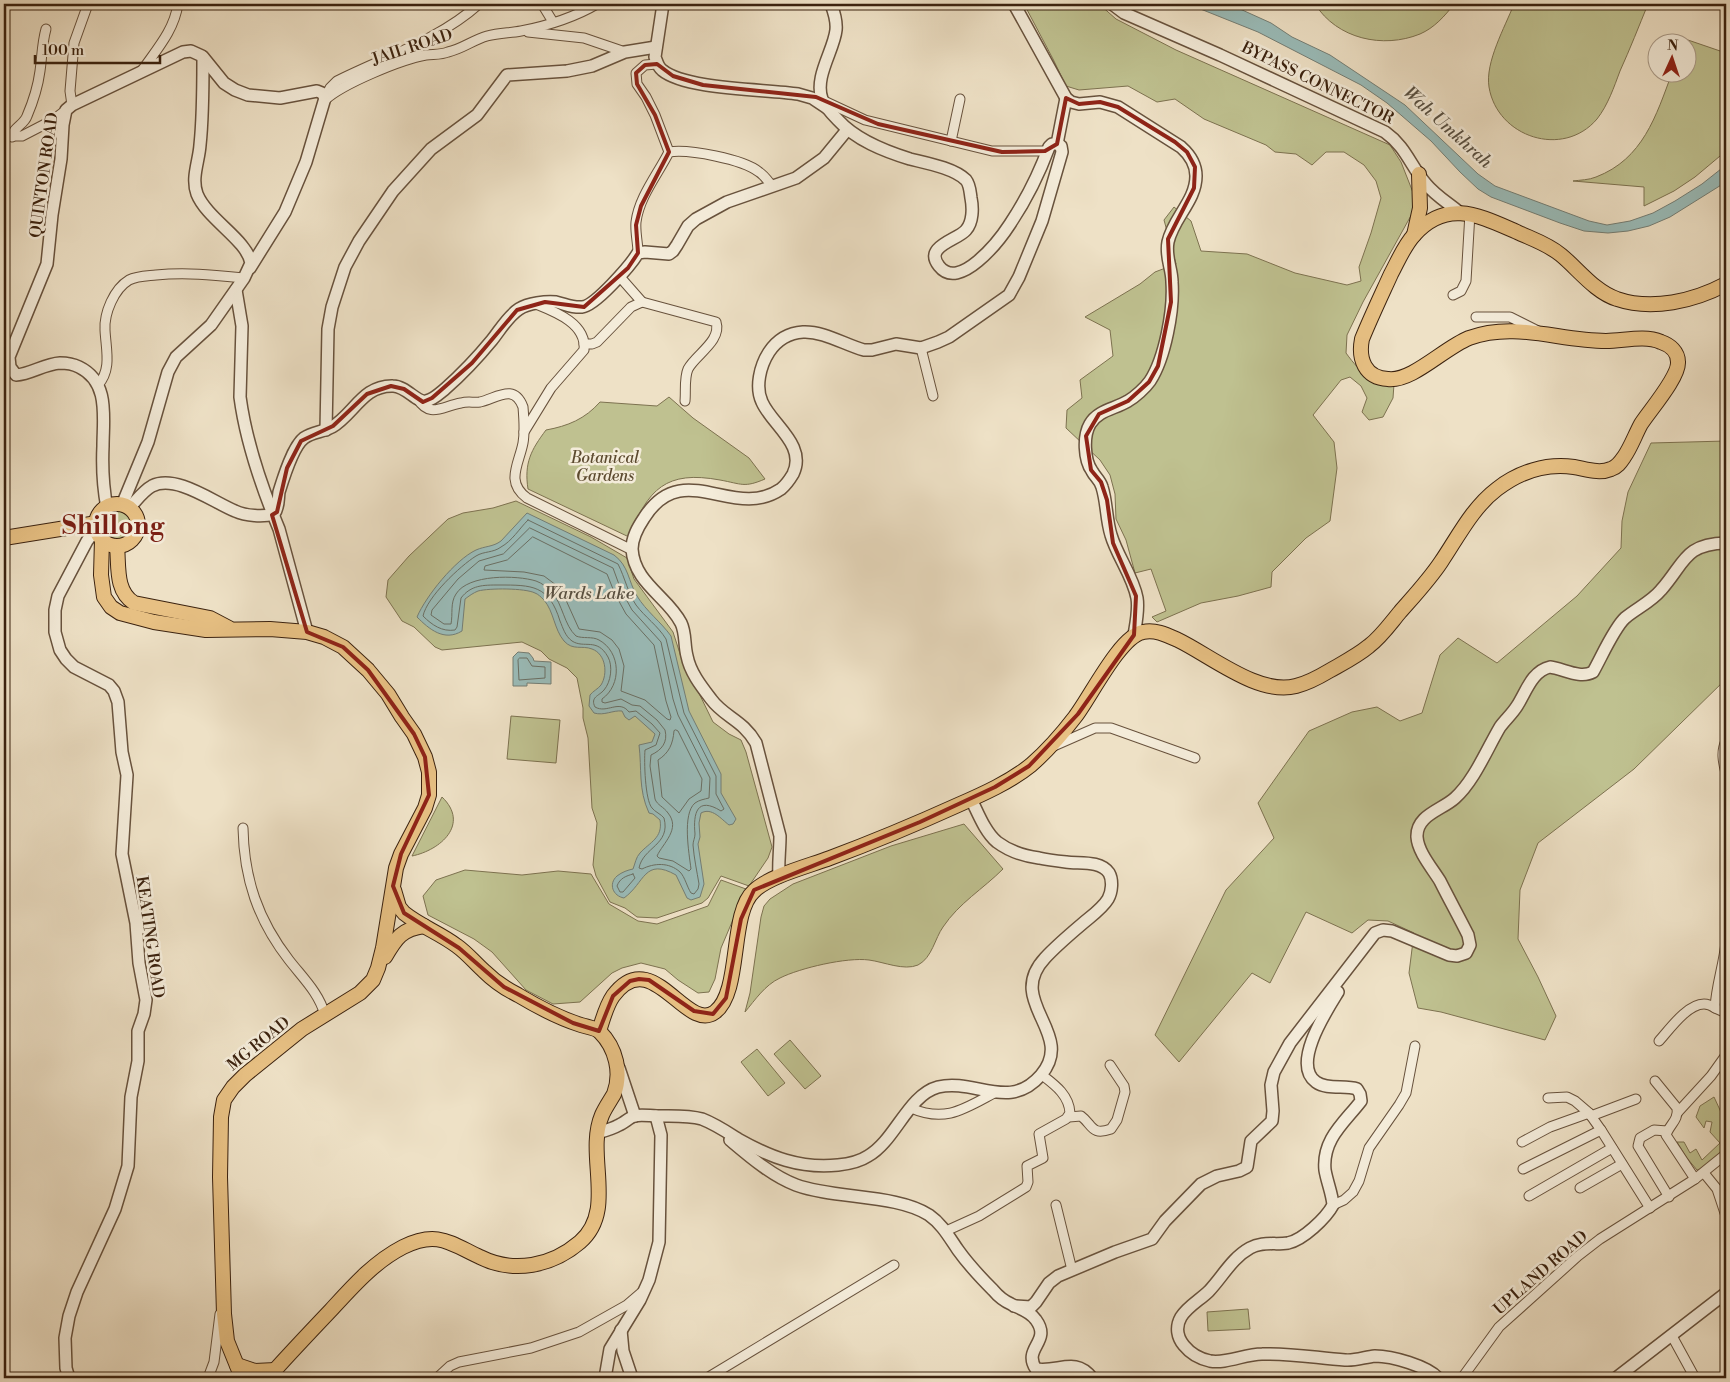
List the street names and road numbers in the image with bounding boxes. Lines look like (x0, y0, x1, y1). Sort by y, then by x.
street label: JAIL ROAD (368, 25, 455, 70)
street label: BYPASS CONNECTOR (1237, 37, 1398, 129)
street label: QUINTON ROAD (25, 111, 63, 239)
street label: KEATING ROAD (132, 875, 168, 1000)
street label: MG ROAD (223, 1012, 294, 1075)
street label: UPLAND ROAD (1489, 1226, 1592, 1319)

